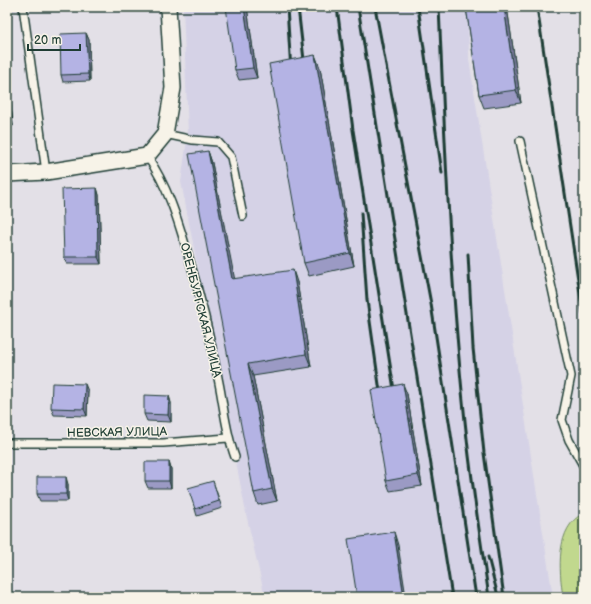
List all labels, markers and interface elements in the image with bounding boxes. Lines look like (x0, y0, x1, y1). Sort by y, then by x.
scale bar (28, 26, 80, 52)
text: 20 m (34, 33, 61, 48)
street label: ОРЕНБУРГСКАЯ УЛИЦА (177, 241, 225, 380)
street label: НЕВСКАЯ УЛИЦА (67, 424, 168, 441)

